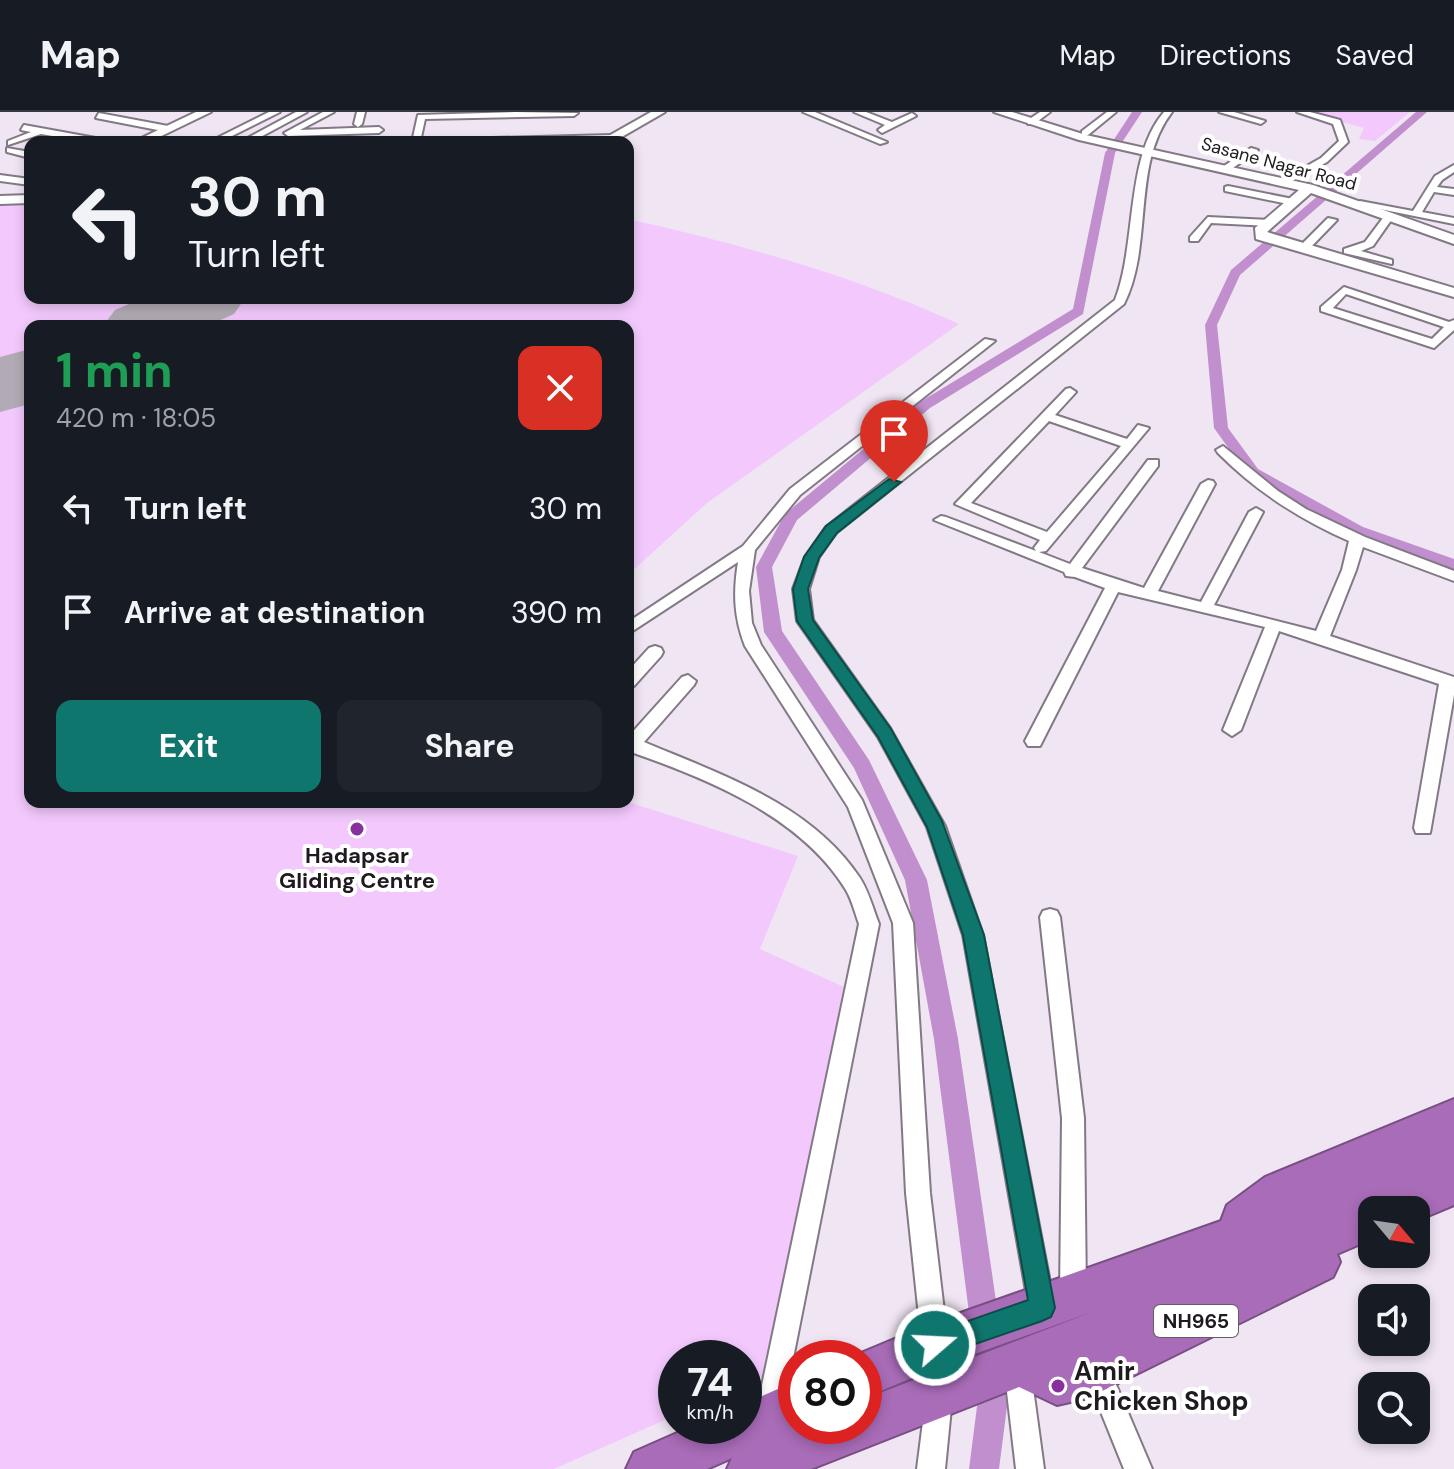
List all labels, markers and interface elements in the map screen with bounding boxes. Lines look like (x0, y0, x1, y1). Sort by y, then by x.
text: Map (40, 30, 121, 80)
text: Map (1059, 37, 1116, 74)
text: Directions (1160, 37, 1292, 74)
text: Saved (1336, 37, 1414, 74)
street label: Sasane Nagar Road (1199, 132, 1359, 196)
text: 30 m (188, 160, 327, 233)
icon: left (56, 168, 160, 272)
text: Turn left (188, 231, 325, 278)
text: 1 min (56, 339, 173, 402)
button: close (518, 346, 602, 430)
pin (860, 400, 928, 482)
text: 420 m · 18:05 (56, 401, 216, 435)
icon: arrive (872, 412, 916, 456)
icon: left (56, 486, 100, 530)
text: Turn left (124, 489, 247, 528)
text: 30 m (529, 489, 602, 528)
icon: arrive (56, 590, 100, 634)
text: Arrive at destination (124, 593, 425, 632)
text: 390 m (511, 593, 602, 632)
button: Exit (56, 700, 321, 792)
button: Share (337, 700, 602, 792)
marker: Hadapsar Gliding Centre (348, 820, 366, 838)
place label: Hadapsar Gliding Centre (279, 841, 435, 895)
north arrow (1358, 1196, 1430, 1268)
map controls (1358, 1196, 1430, 1444)
button: sound (1358, 1284, 1430, 1356)
position arrow (893, 1303, 977, 1387)
road number: NH965 (1154, 1305, 1238, 1337)
speed limit sign: 80 (778, 1340, 882, 1444)
place label: Amir Chicken Shop (1074, 1354, 1249, 1418)
text: 74 (687, 1356, 733, 1408)
button: search (1358, 1372, 1430, 1444)
marker: Amir Chicken Shop (1049, 1377, 1067, 1395)
text: km/h (686, 1399, 734, 1425)

